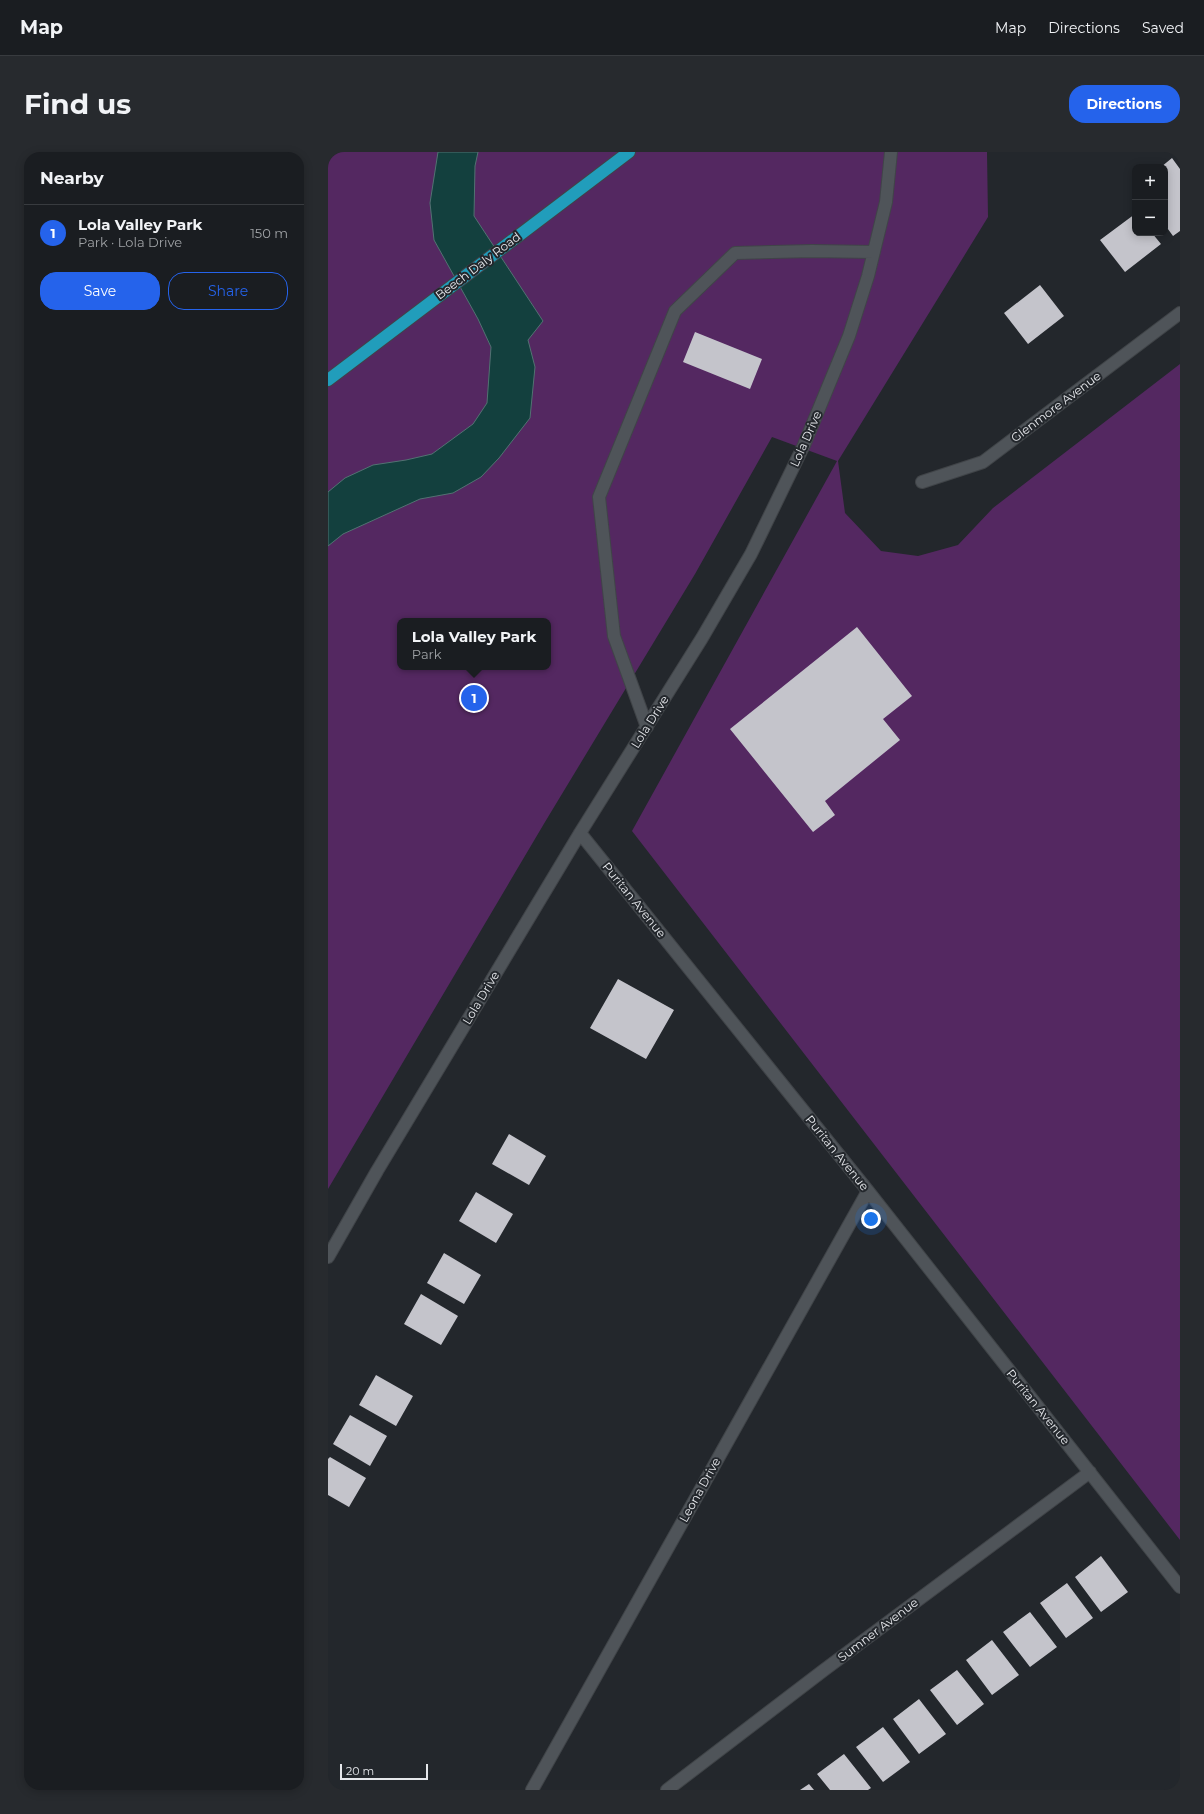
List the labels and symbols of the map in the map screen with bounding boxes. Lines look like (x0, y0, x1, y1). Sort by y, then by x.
street label: Beech Daly Road (432, 229, 523, 302)
street label: Glenmore Avenue (1008, 368, 1104, 445)
street label: Lola Drive (787, 409, 824, 469)
pin: 1 (461, 683, 487, 713)
street label: Lola Drive (627, 693, 672, 751)
street label: Puritan Avenue (599, 859, 669, 940)
street label: Lola Drive (459, 968, 502, 1027)
street label: Puritan Avenue (802, 1112, 872, 1193)
your location (861, 1209, 881, 1229)
street label: Puritan Avenue (1003, 1366, 1073, 1447)
street label: Leona Drive (676, 1455, 723, 1525)
street label: Sumner Avenue (835, 1594, 921, 1665)
scale bar (340, 1762, 428, 1781)

